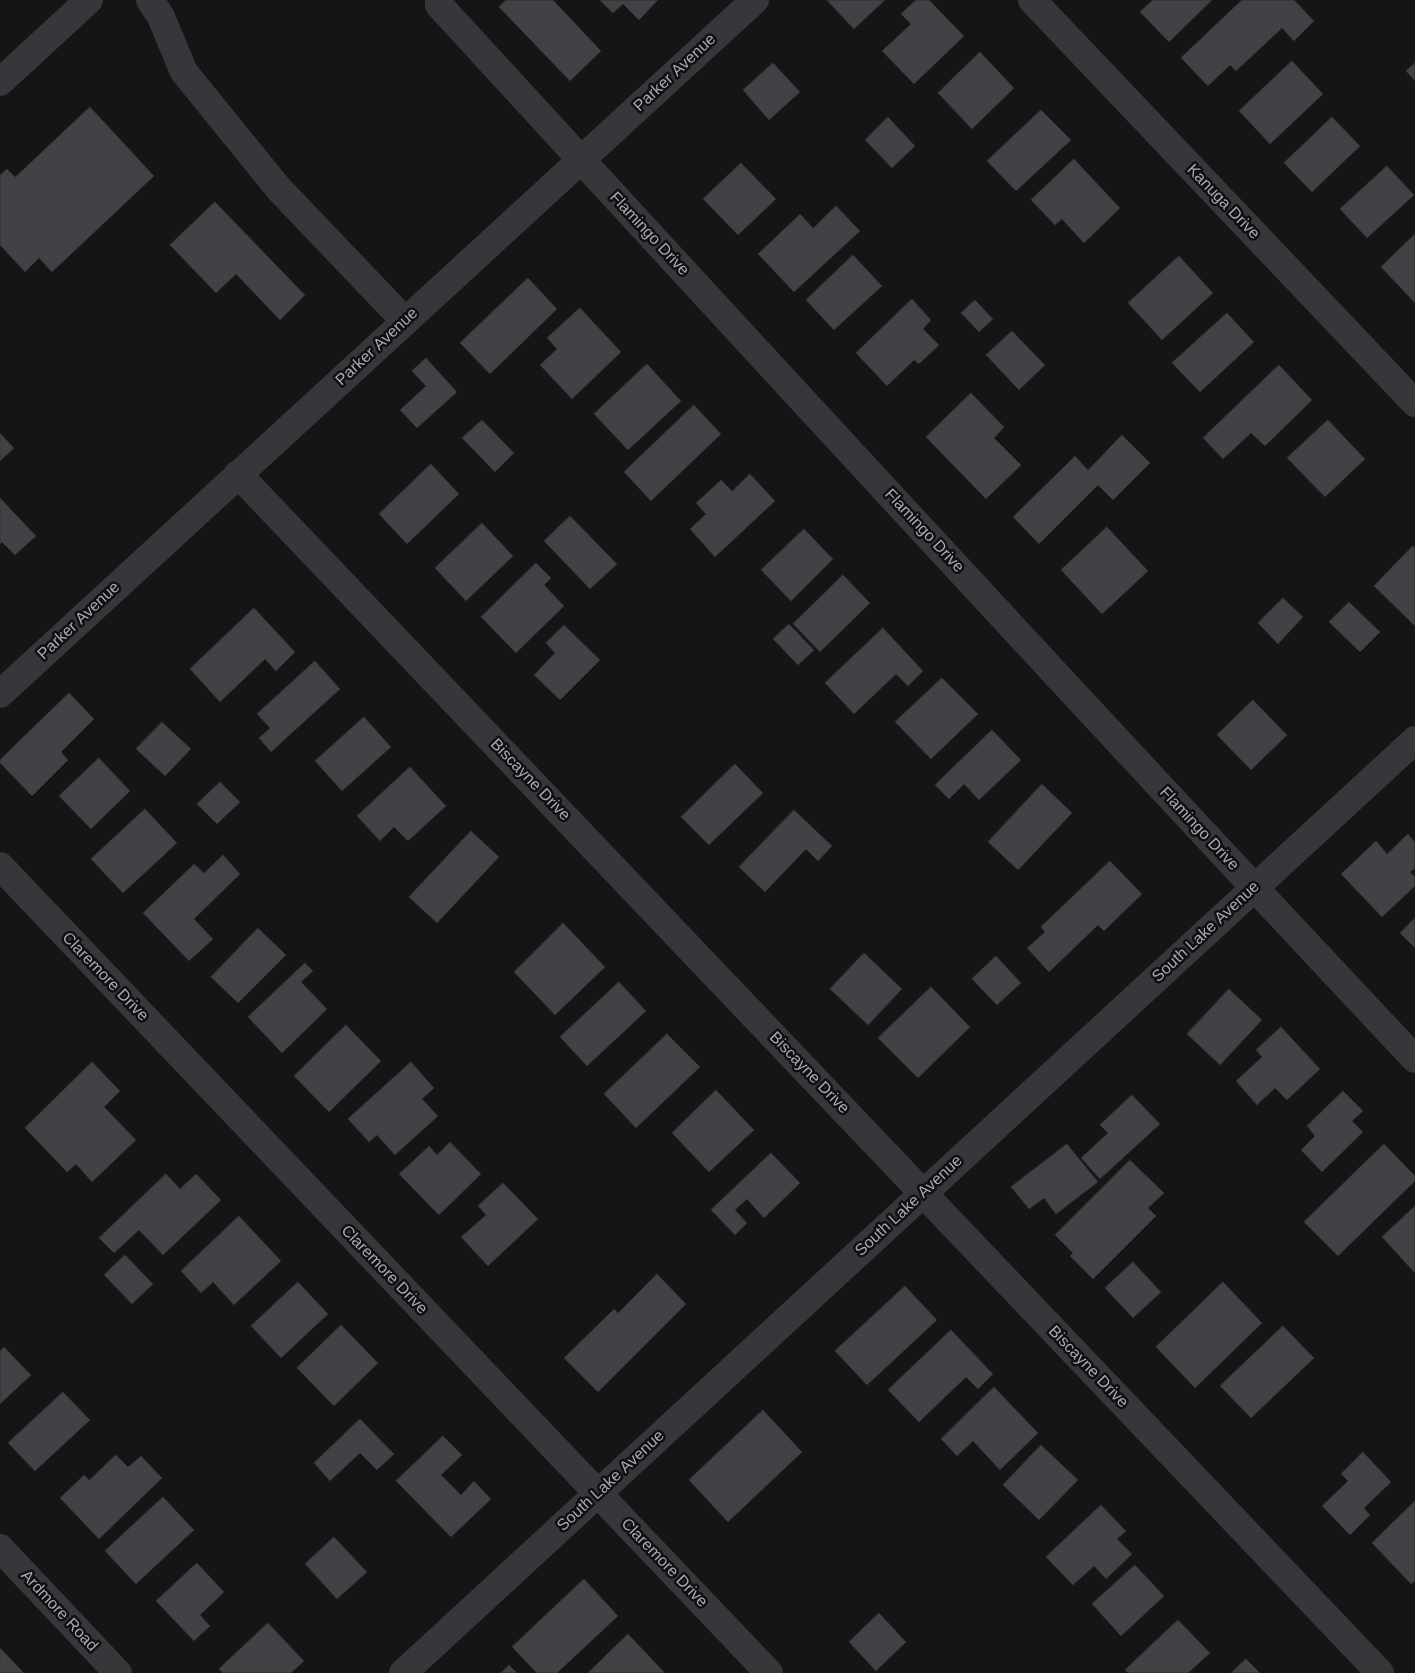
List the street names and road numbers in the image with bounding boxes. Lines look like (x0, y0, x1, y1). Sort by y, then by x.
street label: Parker Avenue (630, 30, 720, 116)
street label: Kanuga Drive (1182, 160, 1264, 244)
street label: Flamingo Drive (605, 188, 693, 280)
street label: Parker Avenue (332, 304, 422, 390)
street label: Flamingo Drive (880, 485, 968, 577)
street label: Parker Avenue (34, 578, 124, 664)
street label: Biscayne Drive (486, 735, 574, 825)
street label: Flamingo Drive (1155, 783, 1243, 875)
street label: South Lake Avenue (1148, 877, 1264, 987)
street label: Claremore Drive (58, 928, 152, 1026)
street label: Biscayne Drive (765, 1028, 853, 1118)
street label: South Lake Avenue (851, 1151, 967, 1261)
street label: Claremore Drive (337, 1221, 431, 1319)
street label: Biscayne Drive (1044, 1322, 1132, 1412)
street label: South Lake Avenue (553, 1426, 669, 1536)
street label: Claremore Drive (617, 1514, 711, 1612)
street label: Ardmore Road (16, 1566, 102, 1656)

